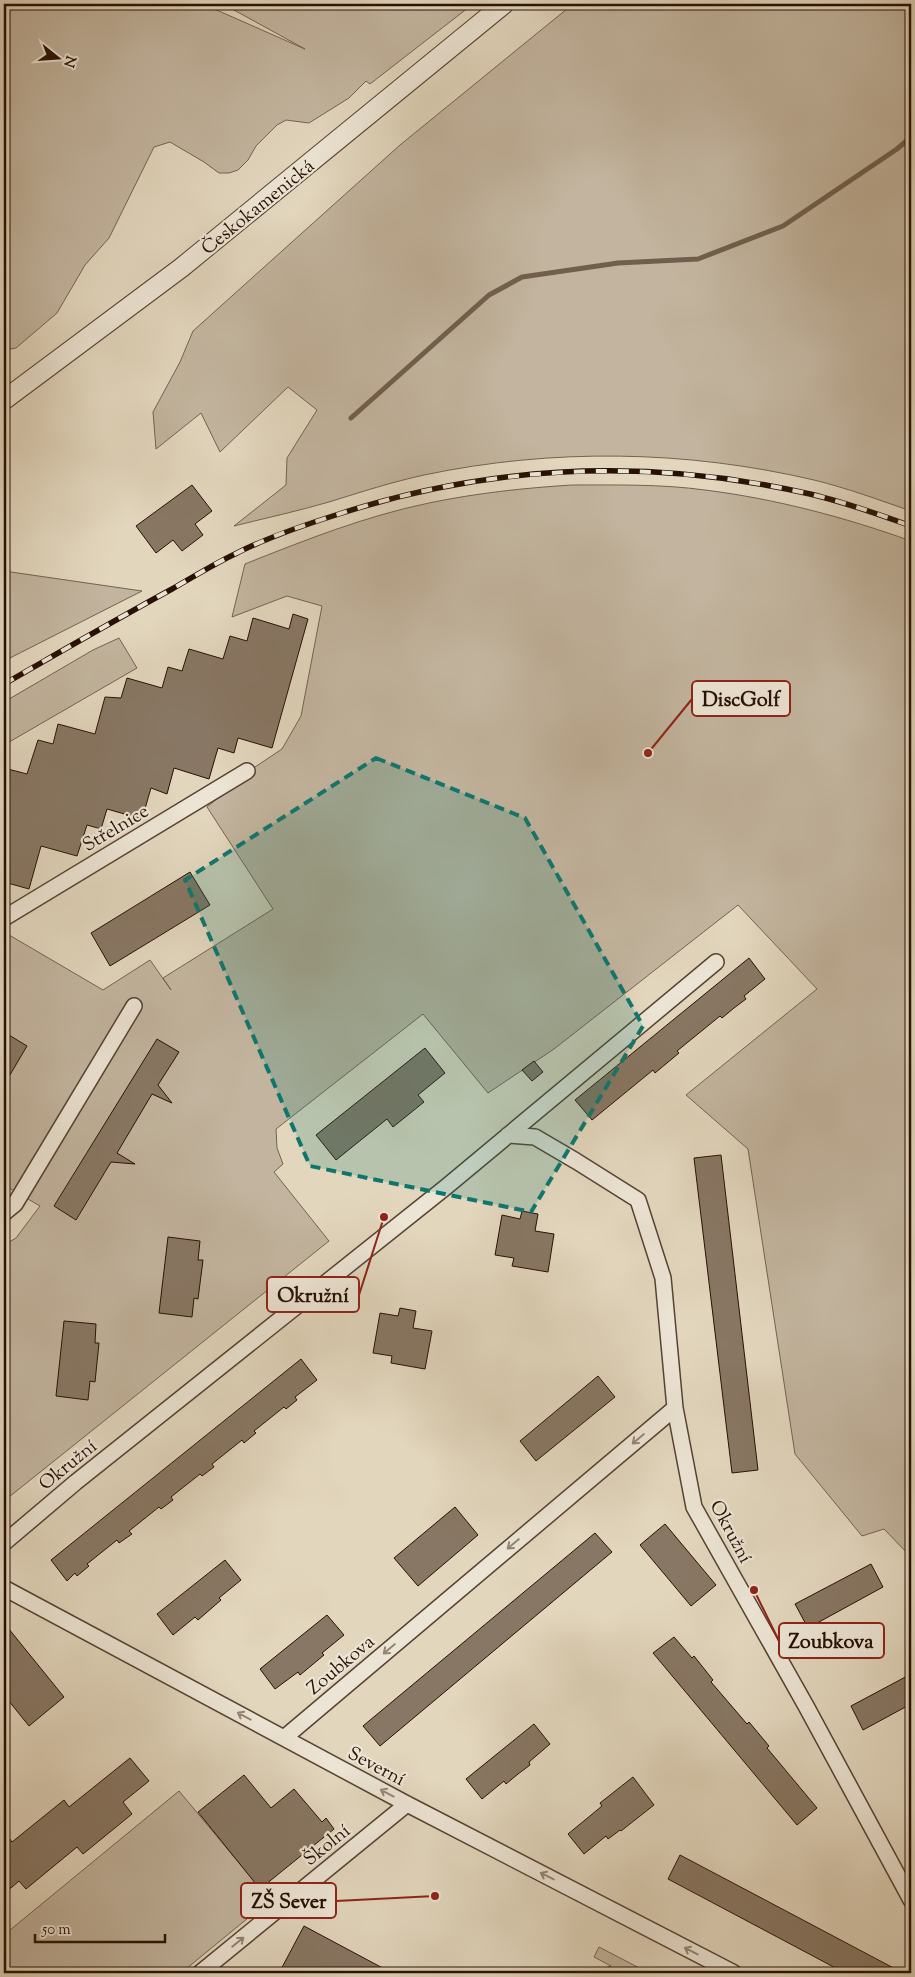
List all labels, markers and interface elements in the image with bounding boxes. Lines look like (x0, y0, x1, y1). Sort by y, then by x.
north arrow (32, 32, 82, 82)
text: N (57, 53, 80, 69)
street label: Českokamenická (196, 154, 321, 262)
callout: DiscGolf (692, 681, 790, 716)
text: DiscGolf (702, 687, 782, 716)
street label: Střelnice (78, 799, 155, 860)
callout: Okružní (267, 1277, 359, 1312)
text: Okružní (277, 1283, 349, 1312)
street label: Okružní (34, 1434, 104, 1498)
one-way arrow (632, 1434, 645, 1445)
street label: Okružní (702, 1496, 758, 1569)
one-way arrow (507, 1538, 520, 1549)
callout: Zoubkova (779, 1623, 884, 1658)
street label: Zoubkova (302, 1629, 381, 1702)
text: Zoubkova (789, 1629, 874, 1658)
one-way arrow (383, 1643, 396, 1654)
one-way arrow (236, 1711, 251, 1721)
street label: Severní (342, 1741, 409, 1794)
one-way arrow (380, 1788, 395, 1797)
street label: Školní (298, 1819, 357, 1873)
one-way arrow (539, 1871, 554, 1881)
callout: ZŠ Sever (241, 1883, 336, 1918)
text: ZŠ Sever (251, 1888, 327, 1918)
scale bar (35, 1912, 165, 1944)
text: 50 m (41, 1920, 71, 1941)
one-way arrow (231, 1937, 244, 1948)
one-way arrow (684, 1946, 699, 1955)

